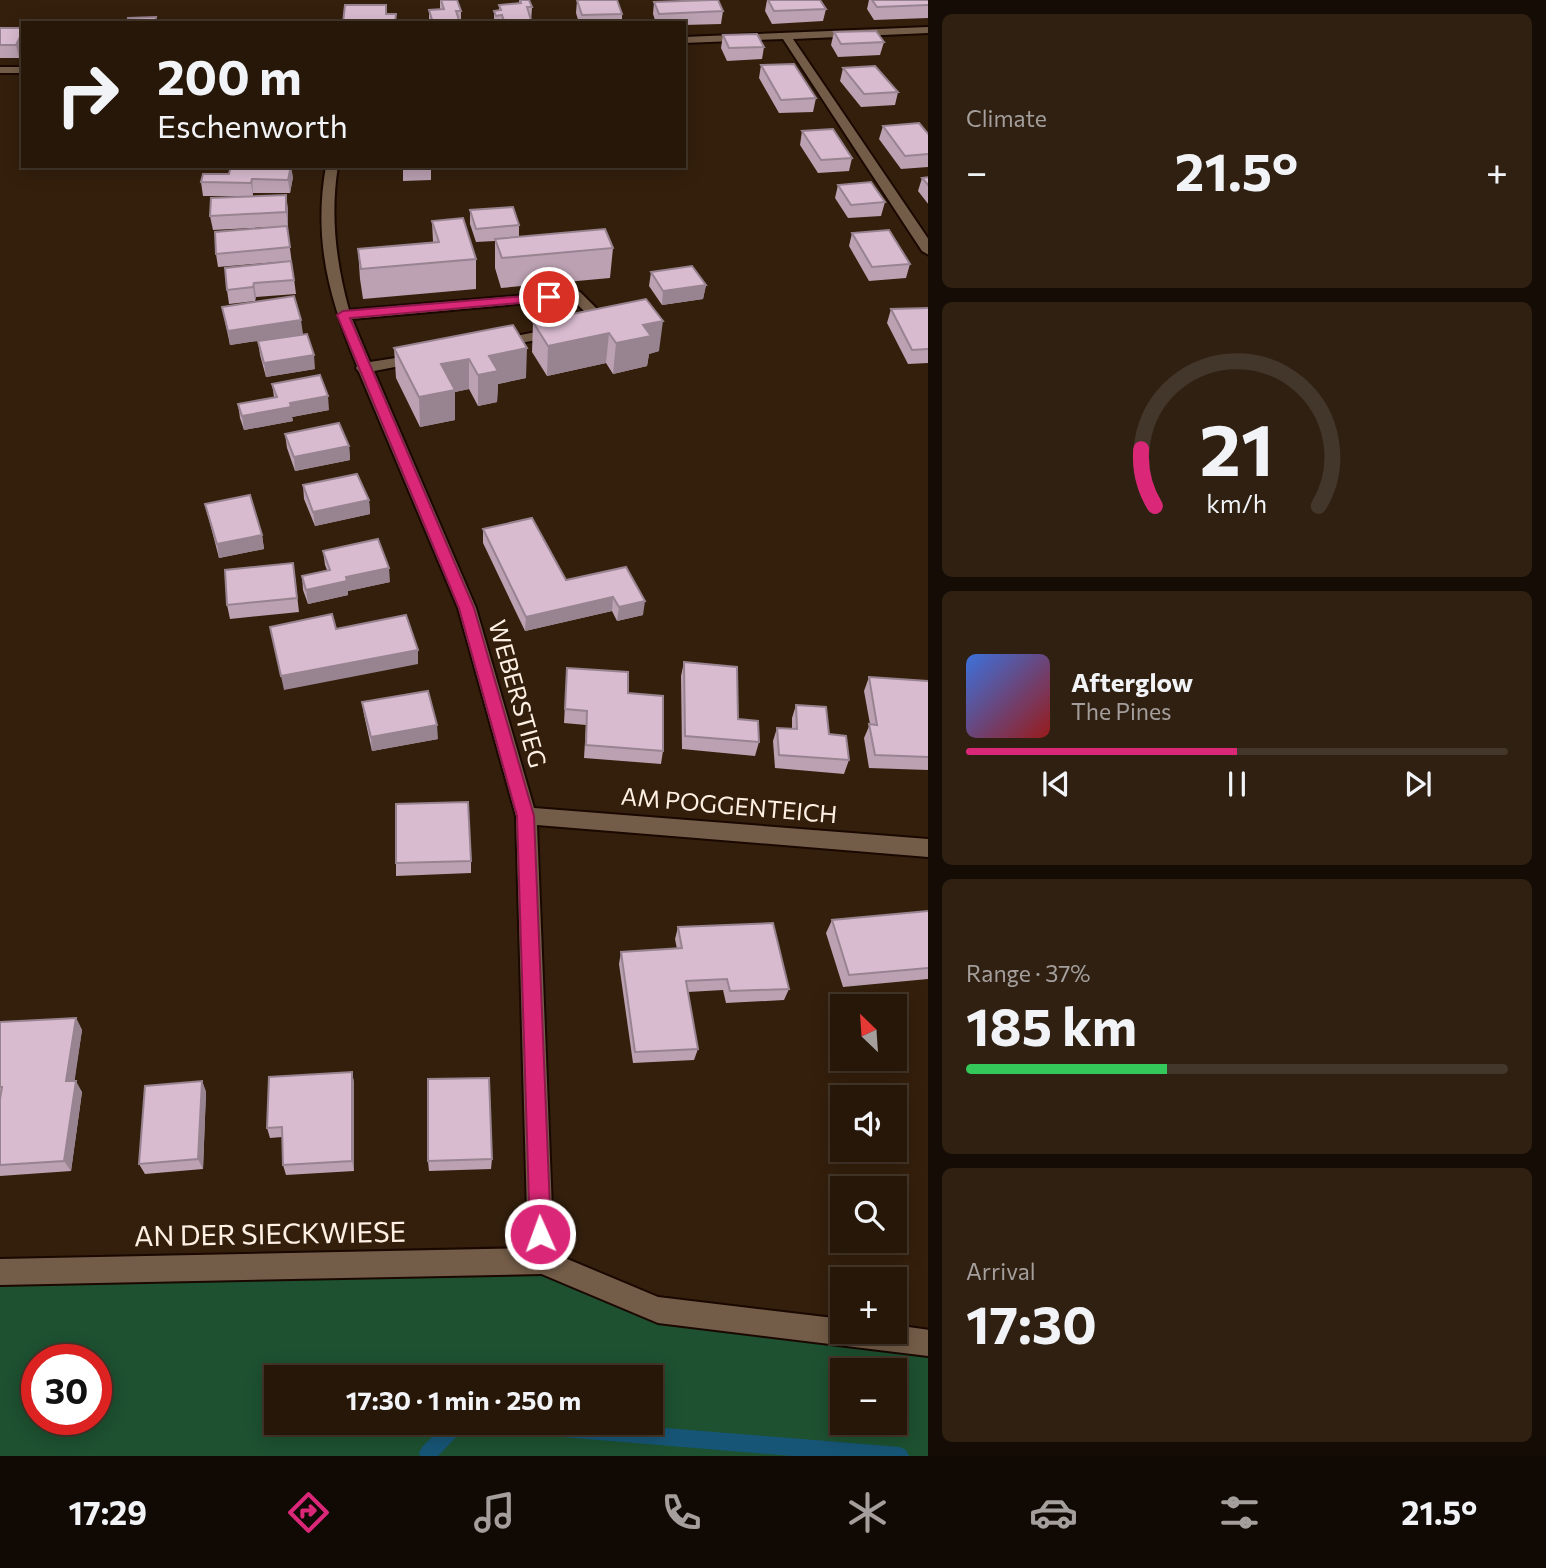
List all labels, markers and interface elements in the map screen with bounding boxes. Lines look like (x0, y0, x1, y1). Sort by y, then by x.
text: 200 m (157, 45, 302, 105)
icon: right (42, 49, 133, 140)
text: Climate (966, 104, 1047, 132)
text: Eschenworth (157, 105, 348, 145)
text: 21.5° (1175, 138, 1298, 202)
text: − (966, 147, 988, 194)
text: + (1486, 147, 1508, 194)
pin (519, 267, 579, 327)
icon: arrive (530, 278, 568, 316)
text: 21 (1200, 402, 1274, 491)
text: km/h (1207, 487, 1267, 517)
street label: WEBERSTIEG (484, 616, 553, 771)
text: Afterglow (1071, 666, 1193, 697)
text: The Pines (1071, 697, 1172, 725)
icon: previous (1037, 765, 1075, 803)
icon: pause (1218, 765, 1256, 803)
icon: next (1399, 765, 1437, 803)
street label: AM POGGENTEICH (620, 781, 839, 828)
text: Range · 37% (966, 959, 1091, 987)
text: 185 km (966, 993, 1137, 1057)
north arrow (830, 994, 906, 1071)
map controls (830, 994, 907, 1435)
button: sound (830, 1085, 907, 1162)
button: search (830, 1176, 907, 1253)
position arrow (503, 1197, 577, 1271)
street label: AN DER SIECKWIESE (134, 1214, 406, 1252)
text: Arrival (966, 1257, 1036, 1285)
button: + (830, 1267, 907, 1344)
text: 17:30 (966, 1291, 1097, 1355)
speed limit sign: 30 (21, 1344, 112, 1435)
button: − (830, 1358, 907, 1435)
text: 17:30 · 1 min · 250 m (346, 1384, 581, 1415)
icon: directions (284, 1488, 333, 1537)
icon: music (470, 1488, 519, 1537)
icon: phone (657, 1488, 706, 1537)
icon: climate (843, 1488, 892, 1537)
icon: car (1029, 1488, 1078, 1537)
icon: filters (1215, 1488, 1264, 1537)
text: 17:29 (69, 1492, 147, 1532)
text: 21.5° (1401, 1492, 1477, 1532)

